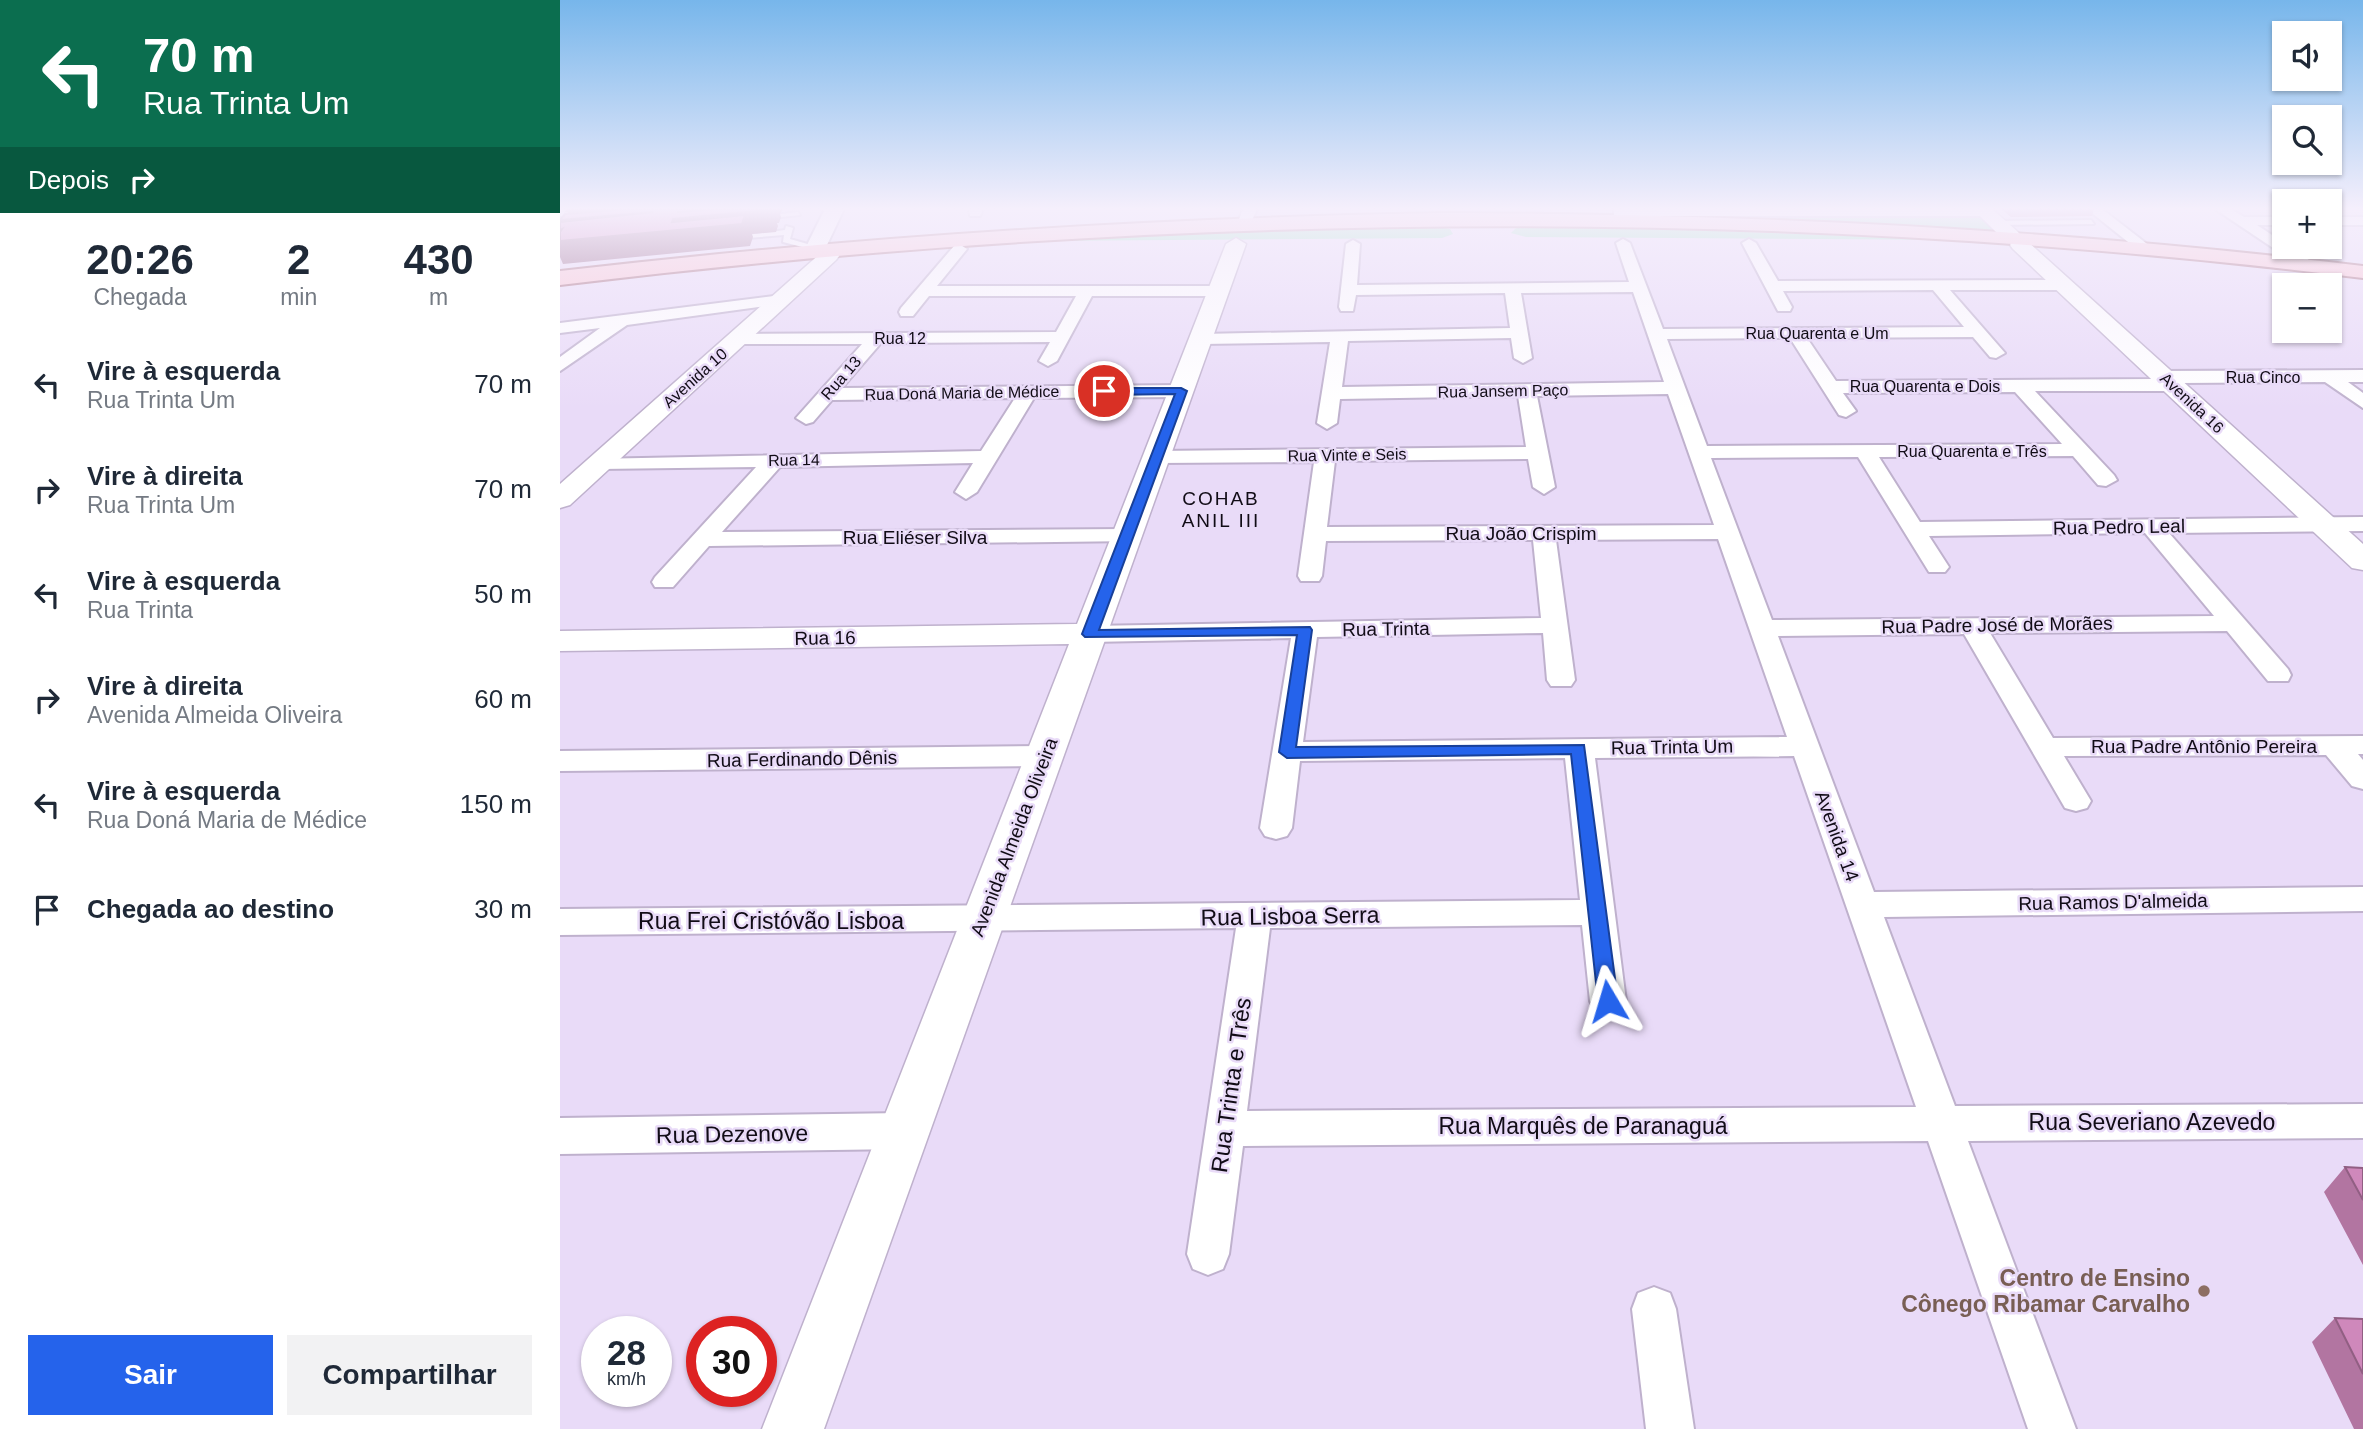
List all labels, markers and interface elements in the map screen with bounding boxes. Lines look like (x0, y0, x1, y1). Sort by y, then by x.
map controls (2272, 21, 2342, 343)
button: sound (2272, 21, 2342, 91)
icon: left (28, 28, 119, 119)
text: 70 m (143, 28, 255, 82)
text: Rua Trinta Um (143, 85, 349, 121)
button: search (2272, 105, 2342, 175)
icon: right (123, 161, 161, 199)
text: Depois (28, 165, 109, 195)
button: + (2272, 189, 2342, 259)
text: 20:26 (86, 236, 194, 283)
text: 2 (287, 236, 310, 283)
text: 430 (404, 236, 474, 283)
button: − (2272, 273, 2342, 343)
text: Chegada (93, 284, 187, 310)
text: min (280, 284, 317, 310)
text: m (429, 284, 448, 310)
street label: Rua Quarenta e Um (1745, 325, 1889, 342)
street label: Rua 12 (874, 330, 926, 347)
street label: Avenida 10 (660, 345, 730, 411)
street label: Rua 13 (818, 353, 864, 403)
text: Vire à esquerda (87, 356, 280, 386)
pin (1074, 361, 1134, 421)
icon: left (28, 366, 66, 404)
text: 70 m (474, 369, 532, 399)
street label: Rua Cinco (2226, 369, 2300, 386)
street label: Avenida 16 (2157, 370, 2227, 436)
icon: arrive (1085, 372, 1123, 410)
street label: Rua Quarenta e Dois (1850, 378, 2000, 395)
street label: Rua Jansem Paço (1437, 381, 1569, 401)
street label: Rua Doná Maria de Médice (864, 383, 1060, 403)
text: Rua Trinta Um (87, 387, 235, 413)
street label: Rua Quarenta e Três (1897, 443, 2047, 460)
street label: Rua Vinte e Seis (1287, 445, 1407, 465)
street label: Rua 14 (768, 451, 820, 469)
text: Vire à direita (87, 461, 243, 491)
icon: right (28, 471, 66, 509)
text: 70 m (474, 474, 532, 504)
district label: COHAB ANIL III (1182, 488, 1260, 531)
text: Rua Trinta Um (87, 492, 235, 518)
street label: Rua Pedro Leal (2053, 515, 2185, 539)
street label: Rua João Crispim (1446, 523, 1597, 544)
street label: Rua Eliéser Silva (843, 527, 988, 548)
text: Vire à esquerda (87, 566, 280, 596)
icon: left (28, 576, 66, 614)
text: 50 m (474, 579, 532, 609)
text: Rua Trinta (87, 597, 193, 623)
street label: Rua Padre José de Morães (1881, 612, 2113, 638)
street label: Rua Trinta (1342, 618, 1430, 640)
street label: Rua 16 (794, 627, 856, 649)
text: Vire à direita (87, 671, 243, 701)
icon: right (28, 681, 66, 719)
text: 60 m (474, 684, 532, 714)
text: Avenida Almeida Oliveira (87, 702, 342, 728)
street label: Avenida Almeida Oliveira (966, 734, 1062, 939)
street label: Rua Trinta Um (1611, 735, 1733, 759)
street label: Rua Padre Antônio Pereira (2091, 736, 2317, 757)
street label: Rua Ferdinando Dênis (707, 747, 897, 771)
text: Vire à esquerda (87, 776, 280, 806)
icon: left (28, 786, 66, 824)
street label: Avenida 14 (1811, 788, 1863, 885)
text: 150 m (460, 789, 532, 819)
text: Rua Doná Maria de Médice (87, 807, 367, 833)
street label: Rua Ramos D'almeida (2018, 890, 2208, 914)
icon: arrive (28, 891, 66, 929)
text: Chegada ao destino (87, 894, 334, 924)
text: 30 m (474, 894, 532, 924)
street label: Rua Lisboa Serra (1200, 901, 1380, 931)
street label: Rua Frei Cristóvão Lisboa (638, 908, 904, 934)
position arrow (1571, 964, 1645, 1038)
street label: Rua Trinta e Três (1206, 996, 1256, 1174)
street label: Rua Severiano Azevedo (2029, 1109, 2275, 1135)
street label: Rua Marquês de Paranaguá (1439, 1113, 1728, 1139)
street label: Rua Dezenove (656, 1120, 808, 1148)
place label: Centro de Ensino Cônego Ribamar Carvalho (1901, 1265, 2190, 1317)
marker: Centro de Ensino Cônego Ribamar Carvalho (2196, 1283, 2212, 1299)
speed limit sign: 30 (686, 1316, 777, 1407)
text: 28 (607, 1333, 646, 1372)
button: Sair (28, 1335, 273, 1415)
button: Compartilhar (287, 1335, 532, 1415)
text: km/h (607, 1369, 646, 1389)

